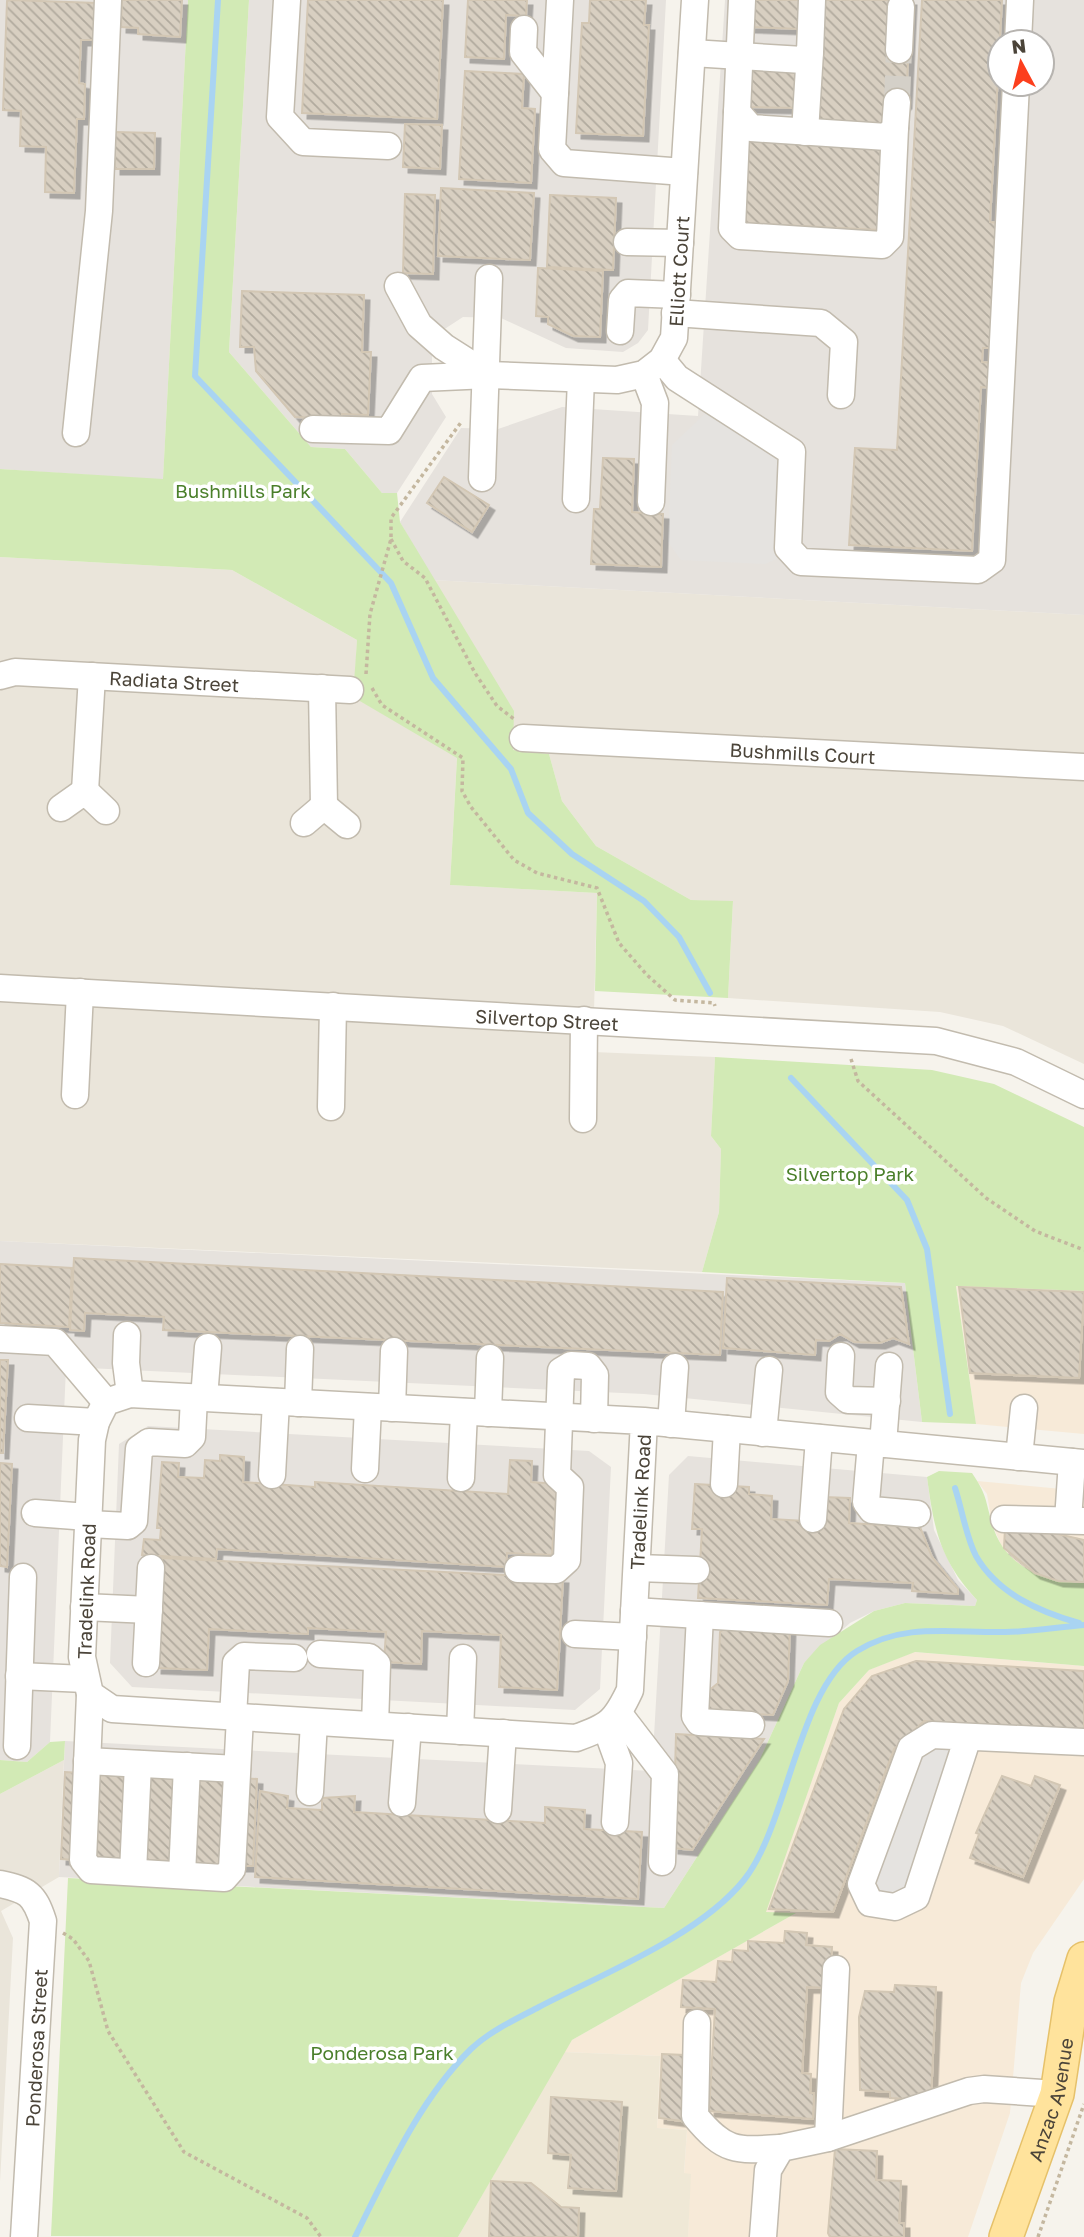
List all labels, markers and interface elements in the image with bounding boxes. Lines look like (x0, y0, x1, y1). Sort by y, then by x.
north arrow (986, 28, 1056, 98)
text: N (1010, 33, 1027, 58)
street label: Elliott Court (663, 215, 693, 328)
park label: Bushmills Park (175, 479, 311, 502)
street label: Radiata Street (109, 666, 240, 696)
street label: Bushmills Court (729, 737, 876, 768)
street label: Silvertop Street (475, 1003, 620, 1035)
park label: Silvertop Park (786, 1162, 915, 1185)
street label: Tradelink Road (625, 1434, 655, 1570)
street label: Tradelink Road (72, 1523, 100, 1659)
street label: Ponderosa Street (20, 1968, 52, 2128)
street label: Anzac Avenue (1023, 2036, 1077, 2164)
park label: Ponderosa Park (310, 2041, 454, 2064)

